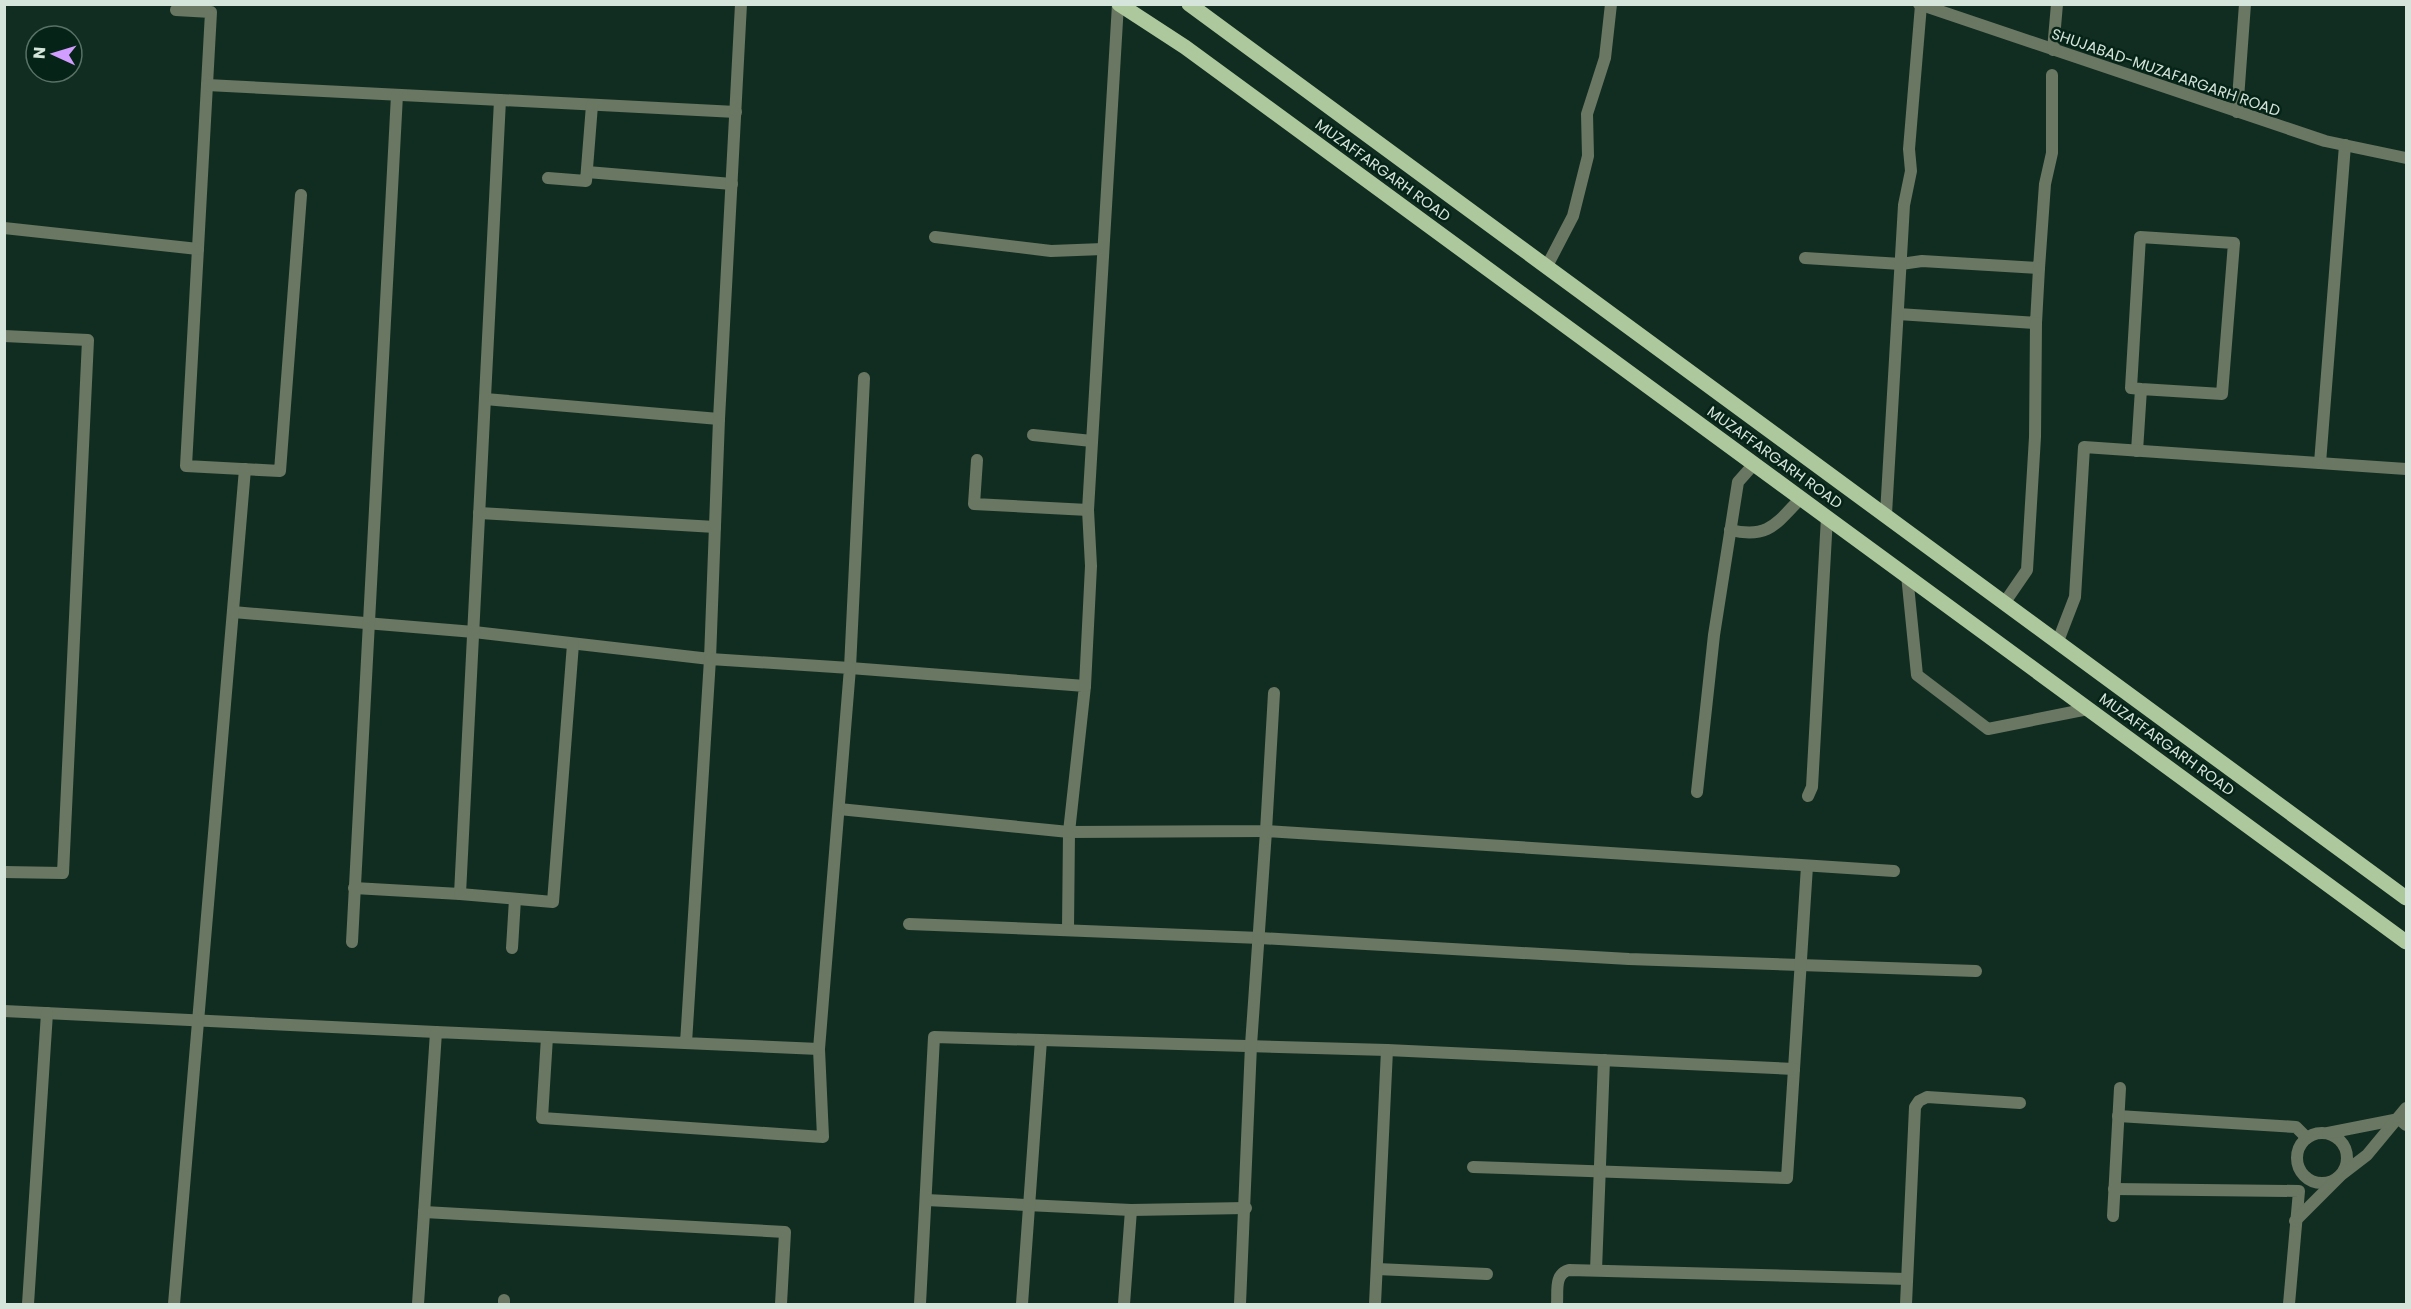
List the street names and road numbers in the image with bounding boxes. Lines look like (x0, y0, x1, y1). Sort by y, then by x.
street label: SHUJABAD-MUZAFARGARH ROAD (2049, 23, 2283, 121)
street label: MUZAFFARGARH ROAD (1311, 114, 1455, 226)
street label: MUZAFFARGARH ROAD (1703, 401, 1847, 513)
street label: MUZAFFARGARH ROAD (2095, 688, 2239, 800)

